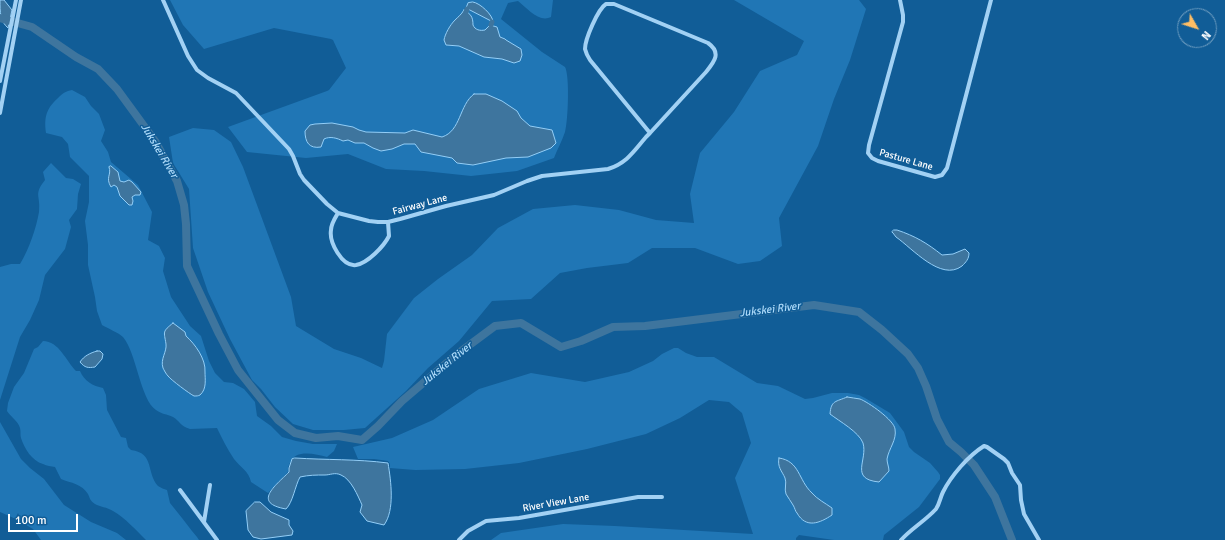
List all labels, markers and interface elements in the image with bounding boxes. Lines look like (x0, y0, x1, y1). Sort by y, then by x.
north arrow (1177, 8, 1217, 48)
text: N (1198, 28, 1213, 42)
water label: Jukskei River (138, 121, 180, 181)
street label: Pasture Lane (878, 147, 934, 173)
street label: Fairway Lane (391, 192, 449, 218)
water label: Jukskei River (739, 300, 801, 320)
water label: Jukskei River (419, 340, 475, 388)
street label: River View Lane (522, 491, 590, 515)
scale bar (10, 506, 80, 532)
text: 100 m (15, 513, 47, 528)

